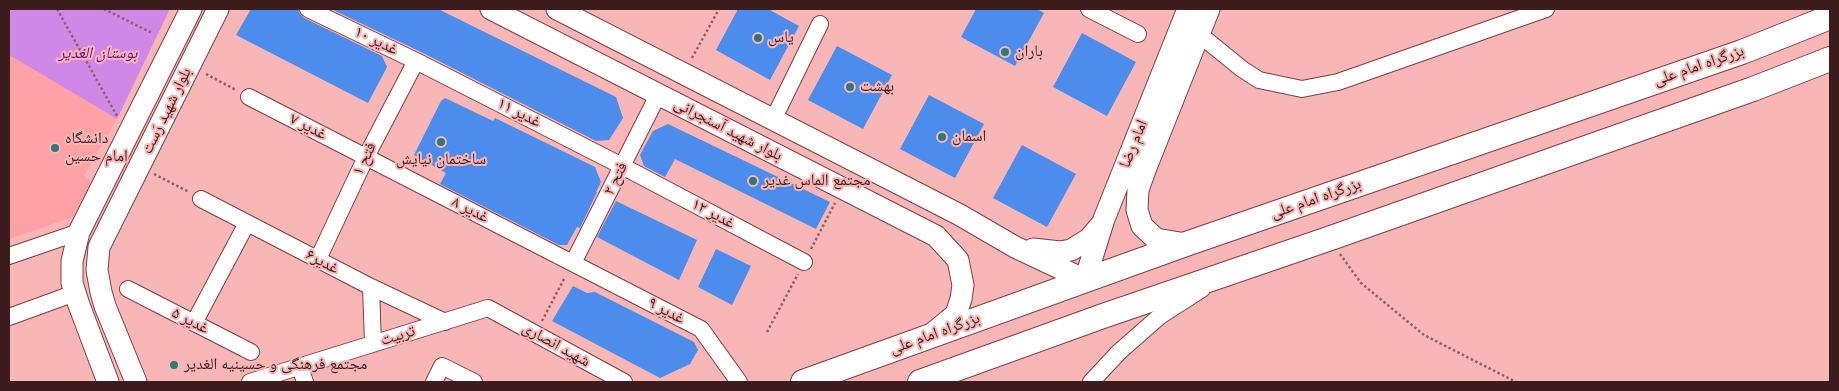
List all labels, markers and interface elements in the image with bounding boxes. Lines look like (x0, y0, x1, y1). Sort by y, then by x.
street label: غدیر ۱۰ (351, 22, 401, 60)
place label: یاس (768, 28, 794, 48)
marker: یاس (752, 32, 764, 44)
place label: باران (1015, 42, 1043, 62)
street label: بزرگراه امام علی (1651, 42, 1747, 90)
park label: بوستان الغدیر (59, 44, 137, 64)
marker: باران (999, 46, 1011, 58)
street label: بلوار شهید رَست (138, 65, 196, 157)
place label: بهشت (860, 77, 894, 97)
marker: بهشت (844, 81, 856, 93)
street label: غدیر ۱۱ (494, 94, 544, 132)
street label: بلوار شهید آسنجرانی (671, 94, 785, 166)
street label: غدیر ۷ (286, 110, 330, 144)
street label: امام رضا (1116, 117, 1152, 171)
place label: اسمان (952, 127, 986, 147)
place label: دانشگاه امام حسین (65, 129, 128, 167)
marker: اسمان (936, 131, 948, 143)
marker: ساختمان نیایش (435, 136, 447, 148)
street label: فتح ۱ (349, 139, 381, 179)
marker: دانشگاه امام حسین (49, 142, 61, 154)
place label: ساختمان نیایش (396, 150, 486, 170)
street label: فتح ۲ (600, 159, 632, 199)
place label: مجتمع الماس غدیر (763, 171, 871, 191)
marker: مجتمع الماس غدیر (747, 175, 759, 187)
street label: بزرگراه امام علی (1268, 175, 1364, 223)
street label: غدیر ۸ (448, 193, 492, 227)
street label: غدیر ۱۲ (688, 195, 738, 233)
street label: غدیر۶ (302, 245, 342, 279)
street label: غدیر ۹ (644, 293, 688, 329)
street label: غدیر ۵ (168, 304, 212, 338)
street label: بزرگراه امام علی (887, 309, 983, 359)
street label: شهید انصاری (519, 318, 593, 372)
street label: تربیت (378, 322, 418, 350)
place label: مجتمع فرهنگی و حسینیه الغدیر (184, 355, 367, 375)
marker: مجتمع فرهنگی و حسینیه الغدیر (168, 359, 180, 371)

